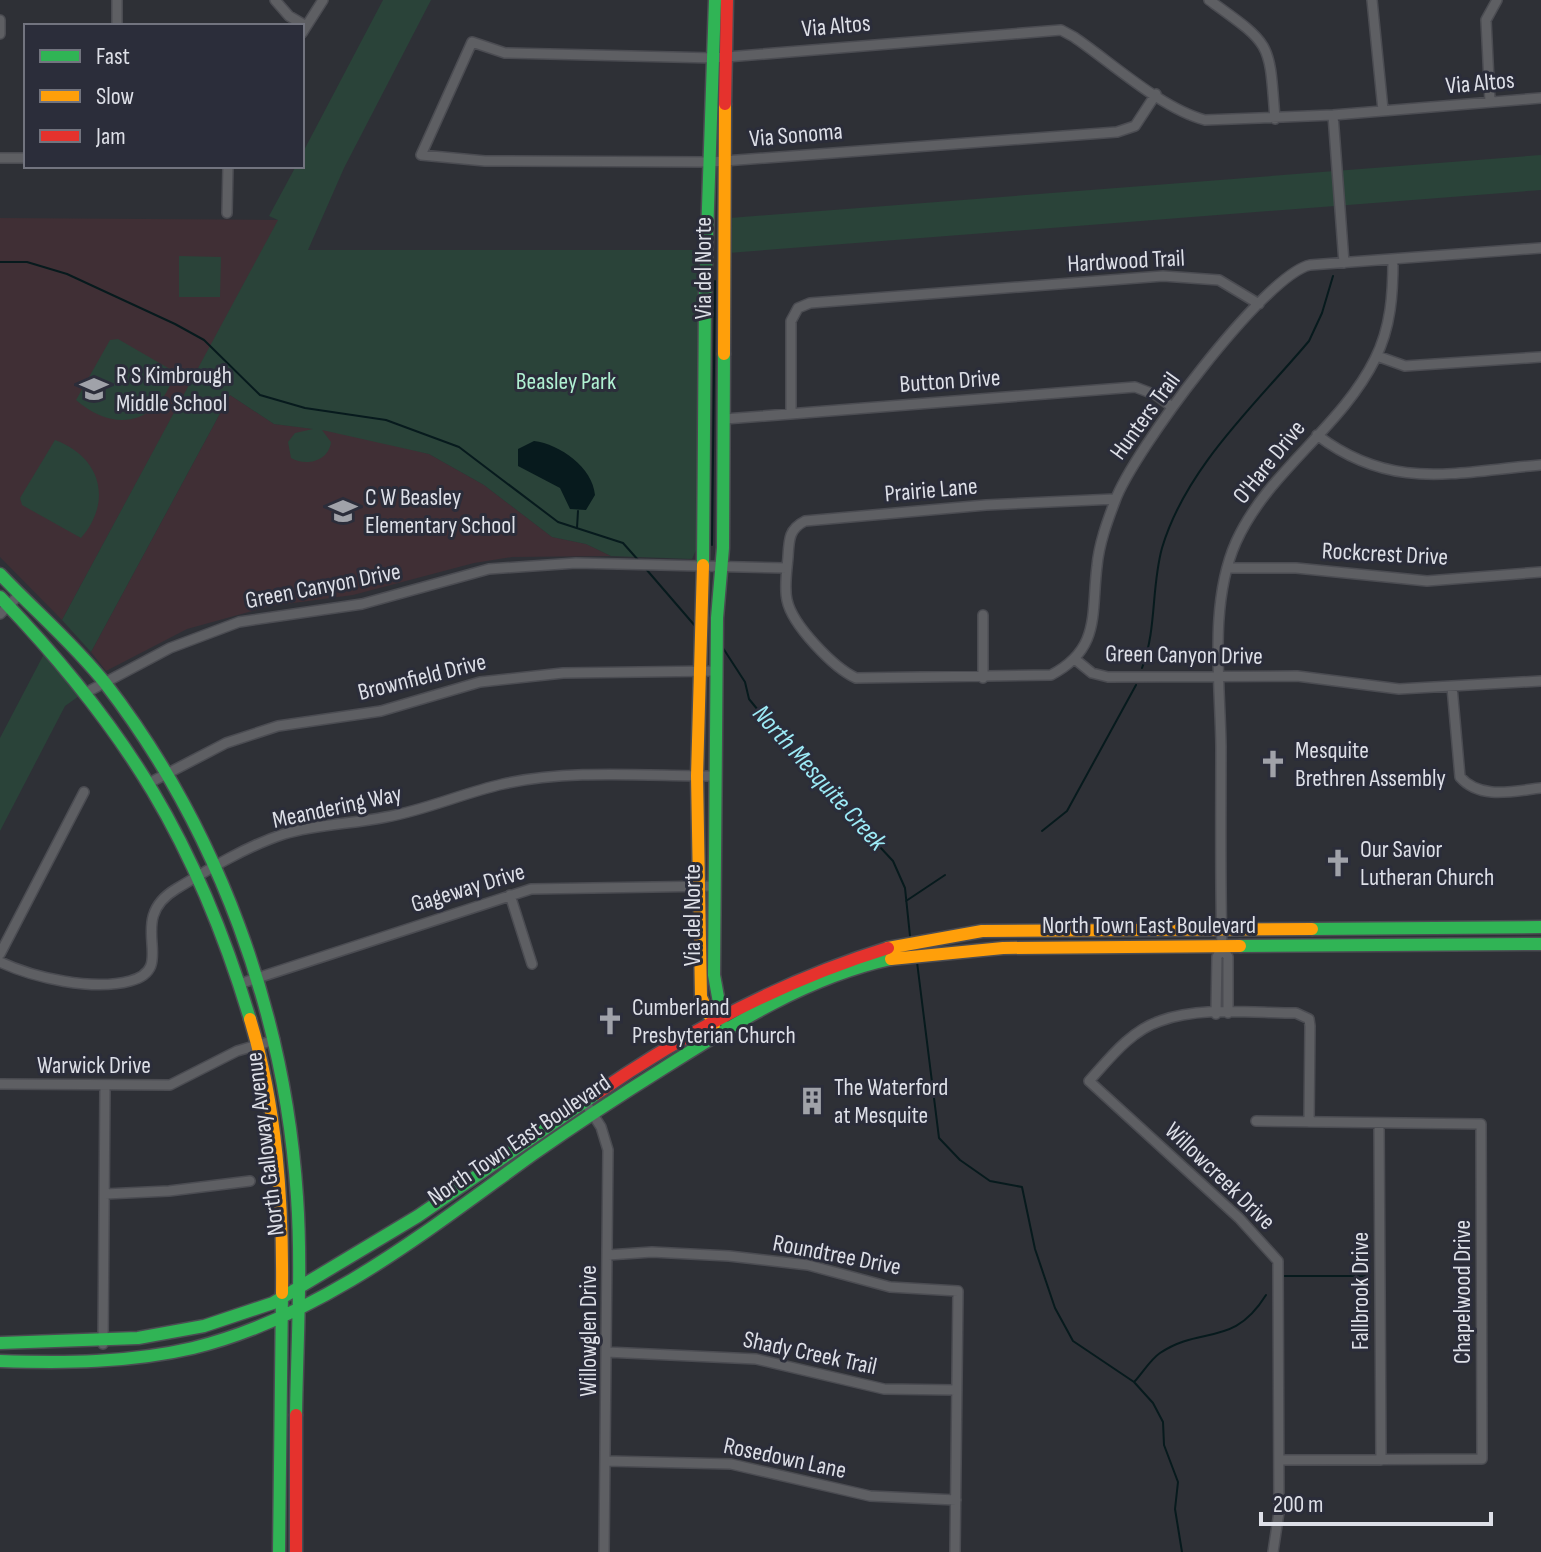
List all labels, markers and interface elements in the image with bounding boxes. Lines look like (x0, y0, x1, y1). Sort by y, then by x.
street label: Via Altos (800, 9, 872, 43)
legend (24, 24, 304, 168)
text: Fast (96, 42, 130, 71)
street label: Via Altos (1444, 66, 1516, 100)
text: Slow (96, 82, 134, 111)
street label: Via Sonoma (748, 116, 844, 154)
text: Jam (95, 122, 126, 151)
street label: Via del Norte (689, 217, 718, 319)
street label: Hardwood Trail (1066, 243, 1186, 279)
place label: R S Kimbrough Middle School (116, 361, 232, 418)
street label: Button Drive (899, 363, 1001, 399)
park label: Beasley Park (516, 367, 616, 396)
street label: Hunters Trail (1104, 367, 1186, 465)
school or university icon: R S Kimbrough Middle School (79, 374, 109, 404)
street label: O'Hare Drive (1227, 414, 1311, 510)
street label: Prairie Lane (883, 471, 979, 509)
place label: C W Beasley Elementary School (365, 483, 516, 540)
school or university icon: C W Beasley Elementary School (328, 496, 358, 526)
street label: Rockcrest Drive (1321, 536, 1449, 572)
street label: Green Canyon Drive (243, 557, 403, 615)
street label: Green Canyon Drive (1105, 639, 1263, 671)
street label: Brownfield Drive (355, 647, 489, 707)
water label: North Mesquite Creek (745, 699, 893, 858)
place label: Mesquite Brethren Assembly (1295, 736, 1446, 793)
church icon: Mesquite Brethren Assembly (1258, 749, 1288, 779)
street label: Meandering Way (270, 779, 404, 835)
place label: Our Savior Lutheran Church (1360, 835, 1494, 892)
church icon: Our Savior Lutheran Church (1323, 848, 1353, 878)
street label: Gageway Drive (408, 857, 528, 919)
street label: Via del Norte (678, 864, 707, 966)
street label: North Town East Boulevard (1042, 911, 1256, 940)
place label: Cumberland Presbyterian Church (632, 993, 796, 1050)
church icon: Cumberland Presbyterian Church (595, 1006, 625, 1036)
street label: Warwick Drive (37, 1051, 151, 1080)
street label: North Galloway Avenue (239, 1051, 291, 1237)
street label: North Town East Boulevard (422, 1068, 616, 1212)
place label: The Waterford at Mesquite (834, 1073, 948, 1130)
building icon: The Waterford at Mesquite (797, 1086, 827, 1116)
street label: Willowcreek Drive (1159, 1116, 1281, 1236)
street label: Chapelwood Drive (1448, 1220, 1477, 1364)
street label: Roundtree Drive (770, 1228, 904, 1282)
street label: Fallbrook Drive (1346, 1232, 1375, 1350)
street label: Willowglen Drive (574, 1265, 603, 1397)
street label: Shady Creek Trail (741, 1325, 879, 1381)
street label: Rosedown Lane (721, 1431, 849, 1485)
scale bar (1261, 1476, 1491, 1526)
text: 200 m (1273, 1490, 1324, 1519)

